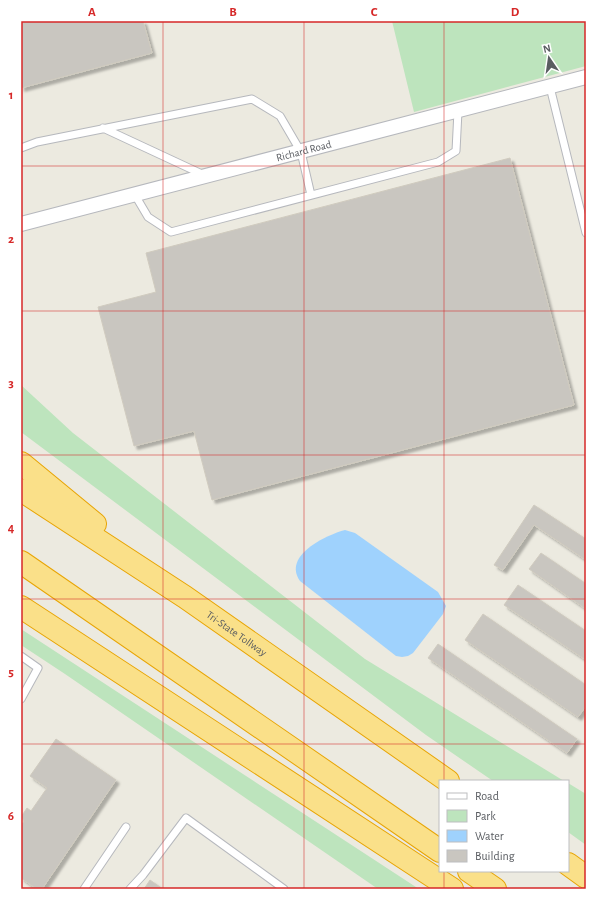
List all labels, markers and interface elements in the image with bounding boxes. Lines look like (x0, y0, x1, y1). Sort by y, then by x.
text: A (88, 6, 96, 19)
text: B (229, 6, 237, 19)
text: C (371, 6, 378, 19)
text: D (511, 6, 520, 19)
north arrow (529, 38, 569, 78)
text: N (542, 43, 552, 55)
text: 1 (9, 89, 13, 102)
street label: Richard Road (275, 138, 333, 163)
text: 2 (8, 233, 14, 246)
text: 3 (8, 377, 14, 390)
text: 4 (8, 522, 15, 535)
street label: Tri-State Tollway (204, 609, 269, 659)
text: 5 (8, 666, 14, 679)
legend (439, 780, 569, 872)
text: Road (475, 790, 499, 802)
text: 6 (8, 810, 14, 823)
text: Park (475, 810, 496, 822)
text: Water (475, 830, 504, 842)
text: Building (475, 850, 515, 862)

